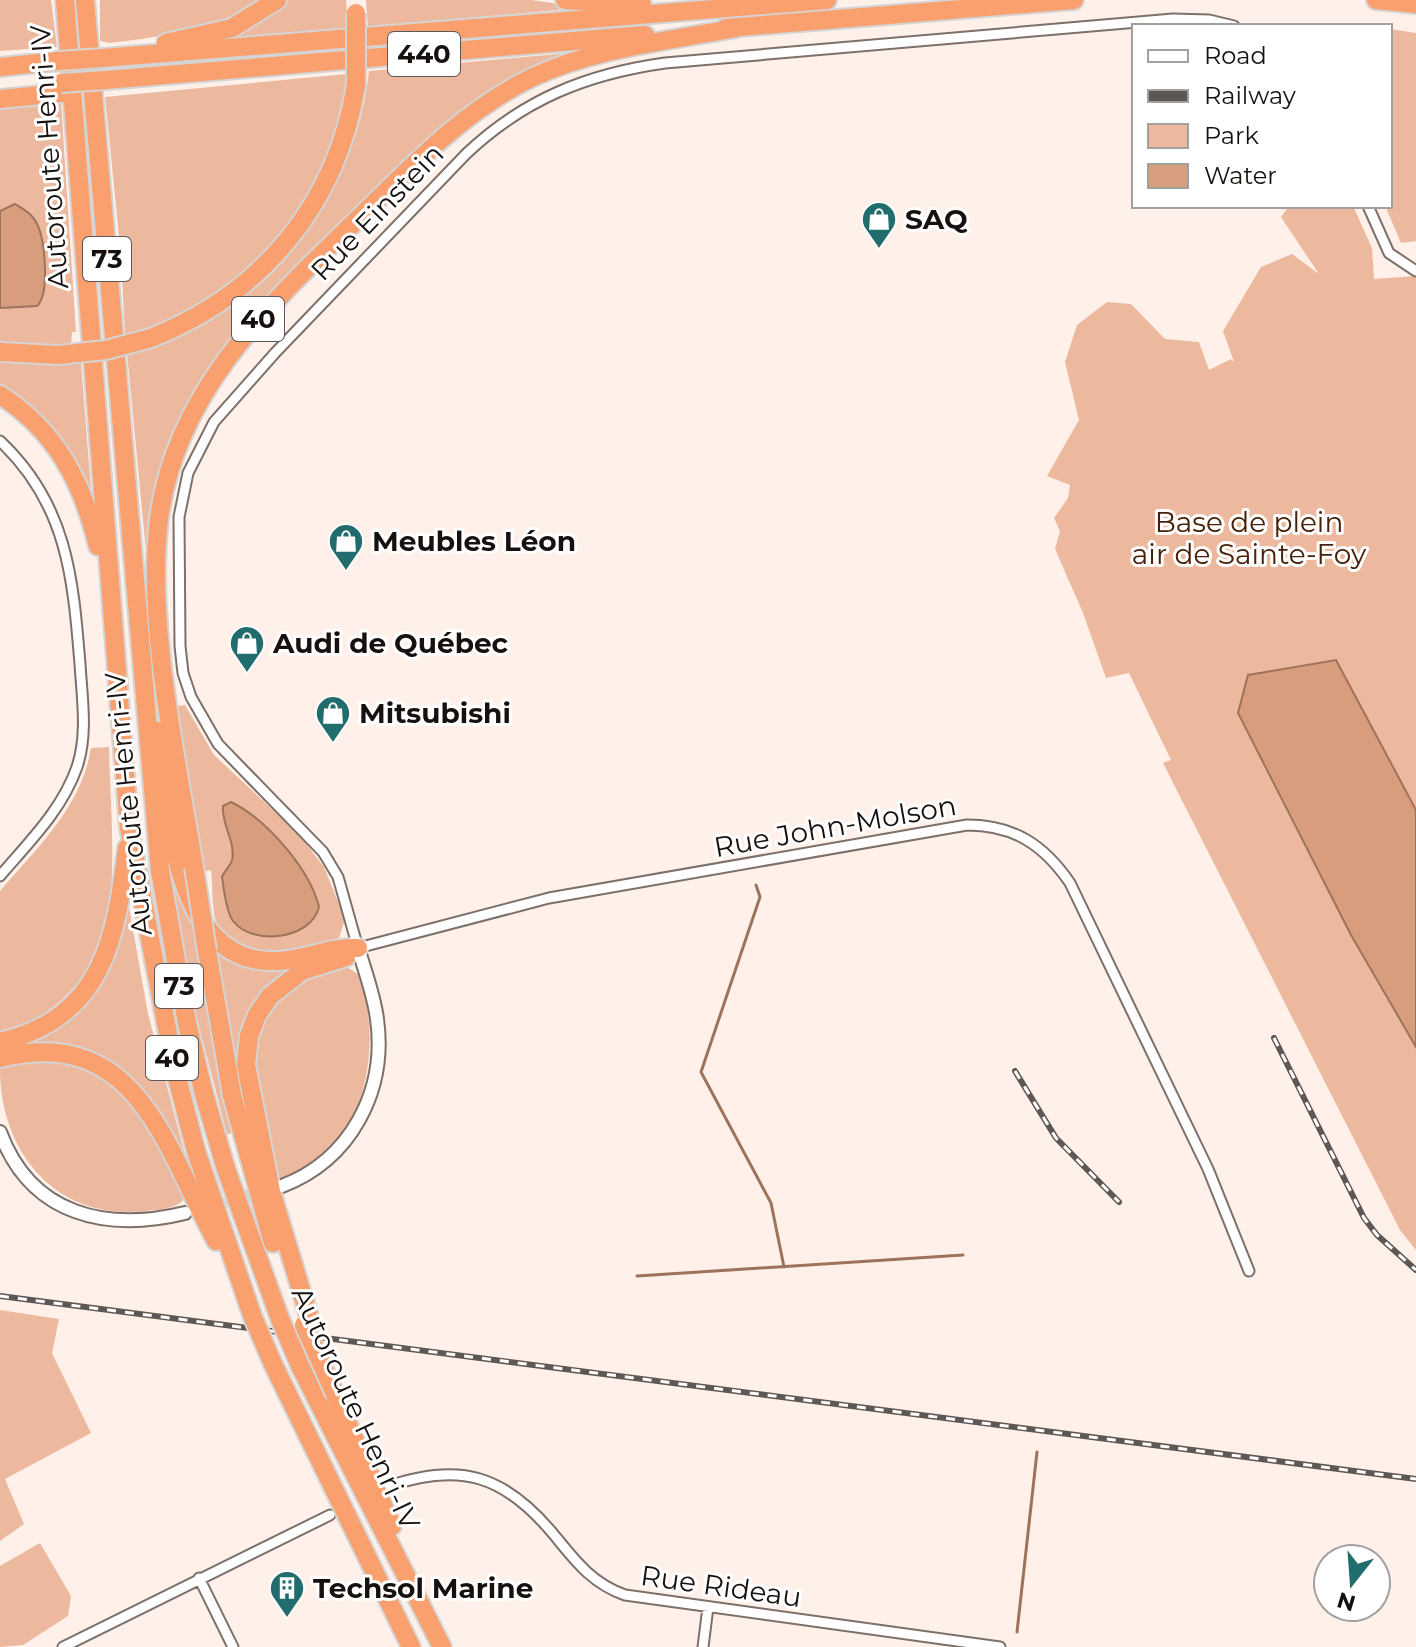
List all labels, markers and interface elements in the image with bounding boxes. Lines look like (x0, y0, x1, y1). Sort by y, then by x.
street label: Autoroute Henri-IV (23, 23, 75, 290)
legend (1132, 24, 1392, 208)
road number: 440 (388, 32, 460, 76)
text: Road (1204, 41, 1267, 70)
text: Railway (1204, 81, 1296, 110)
text: Park (1204, 121, 1259, 150)
street label: Rue Einstein (304, 137, 450, 287)
text: Water (1204, 161, 1277, 190)
shop icon: SAQ (860, 200, 898, 250)
place label: SAQ (905, 202, 968, 236)
road number: 73 (83, 237, 131, 281)
road number: 40 (232, 297, 284, 341)
park label: Base de plein air de Sainte-Foy (1132, 505, 1367, 571)
shop icon: Meubles Léon (327, 522, 365, 572)
place label: Meubles Léon (372, 524, 576, 558)
shop icon: Audi de Québec (228, 624, 266, 674)
place label: Audi de Québec (272, 626, 509, 660)
street label: Autoroute Henri-IV (97, 670, 159, 937)
shop icon: Mitsubishi (314, 694, 352, 744)
place label: Mitsubishi (359, 696, 511, 730)
street label: Rue John-Molson (711, 788, 959, 864)
road number: 73 (155, 964, 203, 1008)
road number: 40 (146, 1036, 198, 1080)
street label: Autoroute Henri-IV (285, 1281, 428, 1536)
north arrow (1312, 1543, 1392, 1623)
street label: Rue Rideau (638, 1558, 804, 1614)
building icon: Techsol Marine (268, 1569, 306, 1619)
place label: Techsol Marine (313, 1571, 533, 1605)
text: N (1334, 1586, 1359, 1617)

